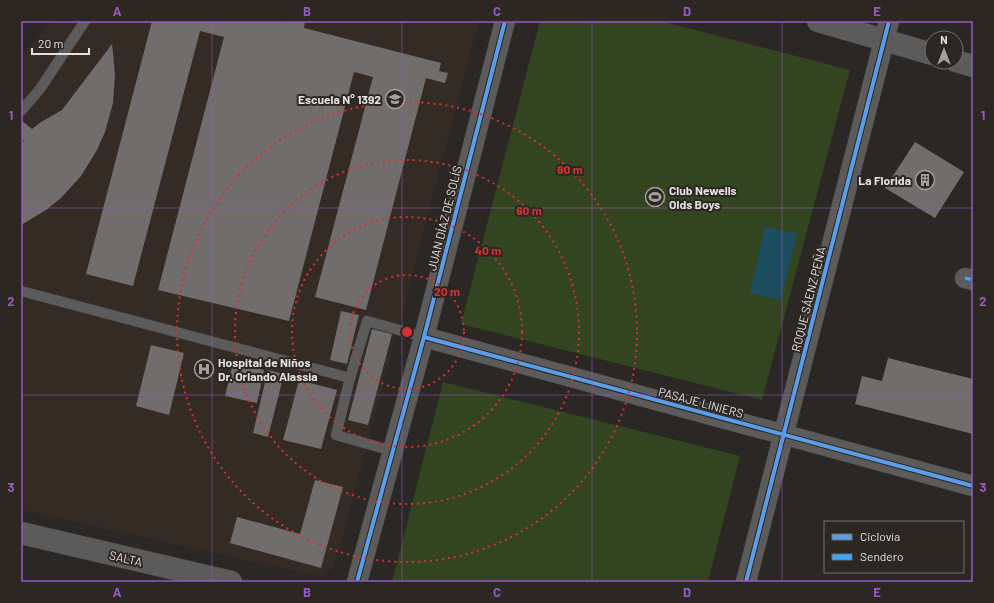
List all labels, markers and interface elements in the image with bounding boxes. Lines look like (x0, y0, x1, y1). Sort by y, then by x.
text: A (113, 3, 122, 19)
text: B (303, 3, 311, 19)
text: C (493, 3, 501, 19)
text: D (683, 3, 691, 19)
text: E (873, 3, 881, 19)
scale bar (32, 30, 89, 56)
north arrow (924, 30, 964, 70)
text: N (940, 33, 948, 46)
text: 20 m (38, 36, 64, 50)
school or university icon: Escuela N° 1392 (384, 88, 406, 110)
place label: Escuela N° 1392 (298, 92, 381, 106)
text: 1 (9, 107, 13, 123)
text: 1 (981, 107, 985, 123)
text: 80 m (557, 162, 583, 176)
street label: JUAN DÍAZ DE SOLÍS (424, 164, 464, 272)
building icon: La Florida (914, 169, 936, 191)
place label: La Florida (858, 173, 911, 187)
place label: Club Newells Olds Boys (669, 183, 737, 211)
sports icon: Club Newells Olds Boys (644, 186, 666, 208)
text: 60 m (516, 203, 542, 217)
text: 40 m (475, 243, 501, 257)
street label: ROQUE SÁENZ PEÑA (788, 245, 828, 353)
text: 20 m (434, 284, 460, 298)
text: 2 (7, 293, 15, 309)
text: 2 (979, 293, 987, 309)
centre of rings (400, 325, 414, 339)
place label: Hospital de Niños Dr. Orlando Alassia (218, 355, 318, 383)
hospital icon: Hospital de Niños Dr. Orlando Alassia (193, 358, 215, 380)
street label: PASAJE LINIERS (657, 384, 745, 420)
text: 3 (7, 479, 15, 495)
text: 3 (979, 479, 987, 495)
legend (824, 521, 964, 573)
text: Ciclovía (860, 529, 900, 543)
street label: SALTA (108, 547, 144, 569)
text: Sendero (860, 549, 904, 563)
text: A (113, 584, 122, 600)
text: B (303, 584, 311, 600)
text: C (493, 584, 501, 600)
text: D (683, 584, 691, 600)
text: E (873, 584, 881, 600)

